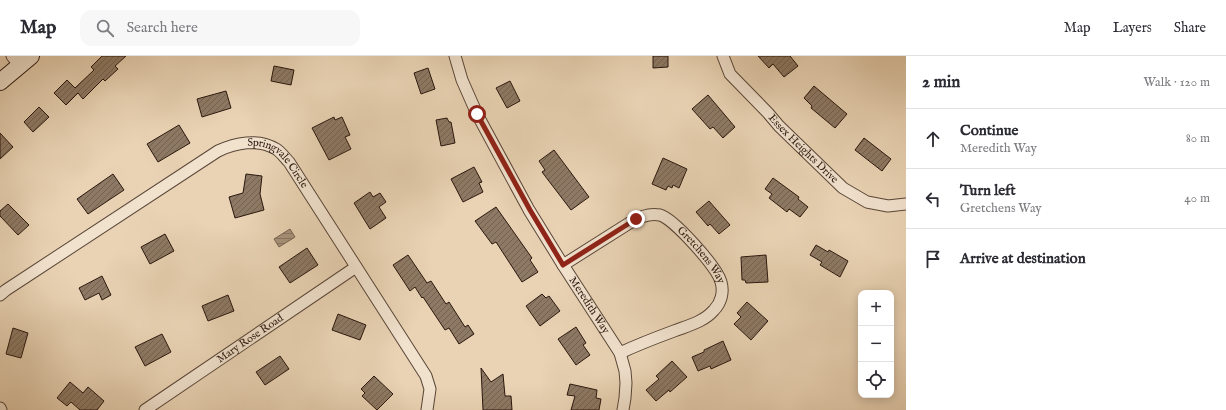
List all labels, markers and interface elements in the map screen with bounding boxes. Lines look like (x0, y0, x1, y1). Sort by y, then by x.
search box (80, 10, 360, 46)
text: Map (20, 16, 56, 40)
icon: search (94, 17, 116, 39)
text: Search here (126, 18, 198, 37)
text: Map (1064, 19, 1091, 37)
text: Layers (1113, 19, 1152, 37)
text: Share (1174, 19, 1206, 37)
text: 2 min (922, 72, 960, 93)
text: Walk · 120 m (1144, 74, 1210, 91)
route start (468, 105, 486, 123)
street label: Essex Heights Drive (765, 111, 841, 187)
text: Continue (960, 121, 1018, 140)
icon: ahead (922, 128, 944, 150)
text: 80 m (1186, 130, 1210, 147)
street label: Springvale Circle (247, 136, 311, 191)
text: Meredith Way (960, 140, 1037, 157)
text: Turn left (960, 181, 1016, 200)
icon: left (922, 188, 944, 210)
text: 40 m (1184, 190, 1210, 207)
text: Gretchens Way (960, 200, 1042, 217)
route end (627, 210, 645, 228)
street label: Gretchens Way (674, 223, 728, 286)
icon: arrive (922, 248, 944, 270)
text: Arrive at destination (960, 249, 1086, 268)
street label: Meredith Way (566, 274, 613, 337)
map controls (858, 290, 894, 398)
button: + (858, 290, 894, 326)
street label: Mary Rose Road (214, 311, 286, 366)
button: − (858, 326, 894, 362)
button: locate (858, 362, 894, 398)

